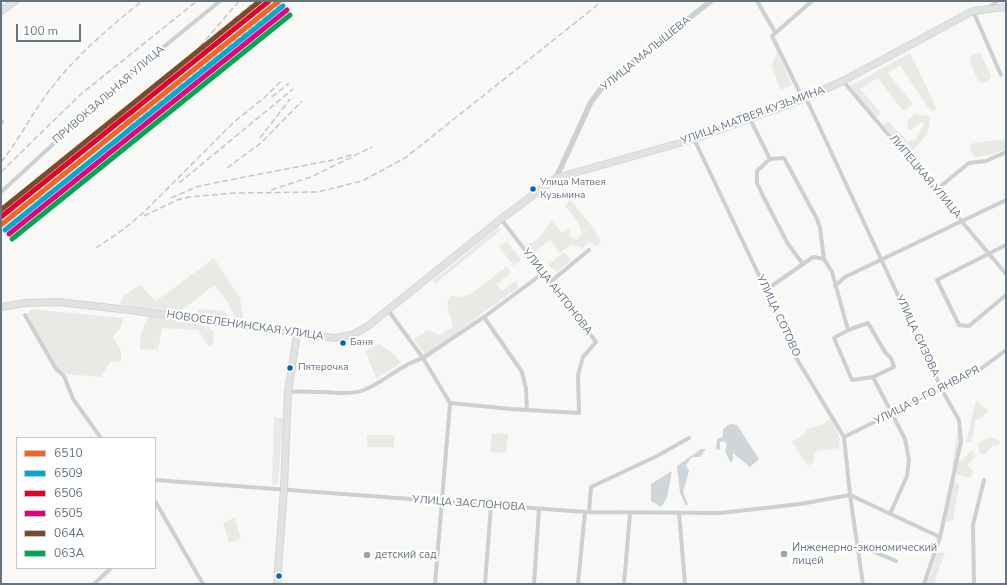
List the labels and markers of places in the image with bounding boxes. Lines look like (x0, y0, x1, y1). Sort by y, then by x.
place label: Улица Матвея Кузьмина (540, 177, 606, 200)
marker: Улица Матвея Кузьмина (528, 184, 538, 194)
place label: Баня (350, 337, 373, 349)
marker: Баня (338, 338, 348, 348)
place label: Пятерочка (298, 362, 349, 374)
marker: Пятерочка (285, 363, 295, 373)
place label: Инженерно-экономический лицей (792, 541, 937, 567)
place label: детский сад (375, 548, 437, 562)
marker: Инженерно-экономический лицей (779, 549, 789, 559)
marker: детский сад (362, 550, 372, 560)
unlabelled marker (274, 571, 284, 581)

